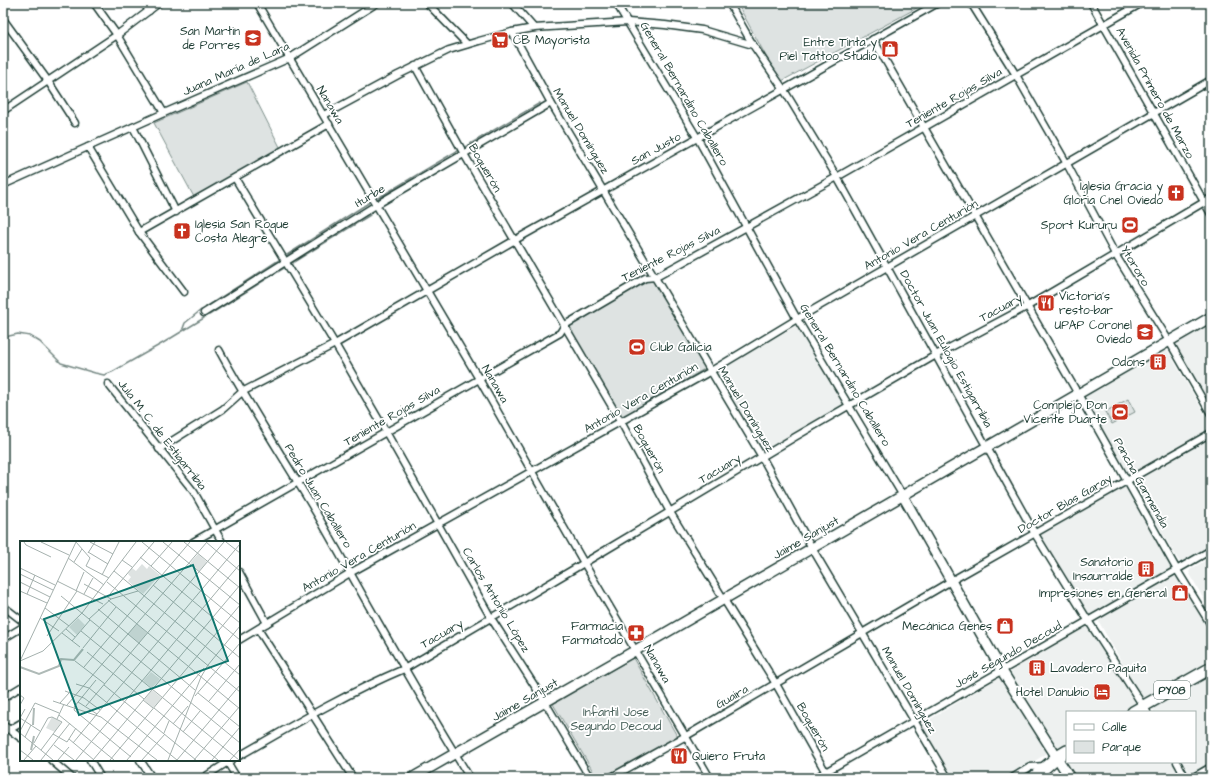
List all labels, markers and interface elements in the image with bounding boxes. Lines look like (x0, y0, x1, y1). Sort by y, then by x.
street label: General Bernardino Caballero (636, 19, 732, 169)
place label: San Martin de Porres (180, 23, 240, 54)
street label: Avenida Primero de Marzo (1112, 24, 1198, 162)
school or university icon: San Martin de Porres (243, 28, 263, 48)
supermarket icon: CB Mayorista (490, 30, 510, 50)
place label: CB Mayorista (513, 32, 590, 50)
place label: Entre Tinta y Piel Tattoo Studio (779, 34, 877, 65)
street label: Juana María de Lara (180, 38, 292, 100)
shop icon: Entre Tinta y Piel Tattoo Studio (880, 39, 900, 59)
street label: Teniente Rojas Silva (903, 64, 1005, 132)
street label: Nanawa (312, 83, 348, 127)
street label: Manuel Domínguez (548, 85, 613, 178)
street label: San Justo (628, 128, 684, 170)
street label: Boquerón (464, 141, 506, 195)
place label: Iglesia Gracia y Gloria Cnel Oviedo (1064, 178, 1163, 209)
street label: Iturbe (352, 180, 389, 212)
church icon: Iglesia Gracia y Gloria Cnel Oviedo (1166, 183, 1186, 203)
street label: Antonio Vera Centurión (861, 195, 981, 275)
sports icon: Sport Kururu (1120, 215, 1140, 235)
place label: Iglesia San Roque Costa Alegre (195, 216, 289, 248)
place label: Sport Kururu (1041, 217, 1117, 234)
church icon: Iglesia San Roque Costa Alegre (172, 221, 192, 241)
street label: Teniente Rojas Silva (619, 222, 723, 286)
street label: Ytororo (1116, 242, 1154, 290)
street label: Doctor Juan Eulogio Estigarribia (895, 267, 997, 431)
place label: Victoria's resto-bar (1059, 288, 1113, 319)
street label: Tacuary (977, 289, 1026, 328)
restaurant icon: Victoria's resto-bar (1036, 293, 1056, 313)
street label: General Bernardino Caballero (796, 300, 895, 450)
place label: UPAP Coronel Oviedo (1054, 317, 1132, 348)
school or university icon: UPAP Coronel Oviedo (1135, 322, 1155, 342)
sports icon: Club Galicia (627, 337, 647, 357)
place label: Club Galicia (650, 339, 712, 356)
building icon: Odons (1148, 352, 1168, 372)
place label: Odons (1112, 354, 1145, 371)
street label: Antonio Vera Centurión (581, 358, 701, 438)
street label: Nanawa (477, 362, 513, 406)
street label: Manuel Domínguez (713, 363, 778, 456)
street label: Jula M. C. de Estigarribia (113, 376, 211, 494)
street label: Teniente Rojas Silva (341, 382, 443, 450)
place label: Complejo Don Vicente Duarte (1023, 397, 1107, 428)
sports icon: Complejo Don Vicente Duarte (1110, 402, 1130, 422)
street label: Boquerón (629, 422, 669, 476)
street label: Pancha Garmendia (1109, 435, 1173, 531)
street label: Pedro Juan Caballero (280, 441, 356, 552)
street label: Tacuary (696, 450, 745, 489)
street label: Doctor Blas Garay (1015, 470, 1116, 539)
street label: Jaime Sanjust (770, 512, 842, 564)
street label: Antonio Vera Centurión (299, 517, 419, 597)
inset map (20, 541, 240, 761)
street label: Carlos Antonio López (458, 544, 534, 656)
place label: Sanatorio Insaurralde (1073, 554, 1134, 585)
building icon: Sanatorio Insaurralde (1136, 559, 1156, 579)
shop icon: Impresiones en General (1170, 583, 1190, 603)
place label: Impresiones en General (1039, 585, 1167, 602)
street label: Tacuary (418, 615, 467, 654)
shop icon: Mecánica Genes (995, 616, 1015, 636)
street label: José Segundo Decoud (951, 617, 1065, 694)
place label: Farmacia Farmatodo (562, 618, 623, 649)
place label: Mecánica Genes (902, 618, 992, 635)
pharmacy icon: Farmacia Farmatodo (626, 623, 646, 643)
street label: Nanawa (639, 642, 675, 686)
street label: Manuel Domínguez (876, 643, 941, 737)
building icon: Lavadero Paquita (1027, 658, 1047, 678)
place label: Lavadero Paquita (1050, 660, 1146, 677)
street label: Jaime Sanjust (489, 674, 561, 726)
street label: Guaira (713, 681, 751, 713)
road number: PY08 (1154, 681, 1190, 699)
hotel icon: Hotel Danubio (1092, 682, 1112, 702)
place label: Hotel Danubio (1016, 684, 1089, 701)
street label: Boquerón (792, 700, 834, 754)
park label: Infantil Jose Segundo Decoud (570, 704, 662, 736)
legend (1066, 711, 1196, 763)
text: Calle (1102, 719, 1127, 736)
text: Parque (1102, 739, 1142, 756)
restaurant icon: Quiero Fruta (669, 746, 689, 766)
place label: Quiero Fruta (692, 748, 765, 765)

